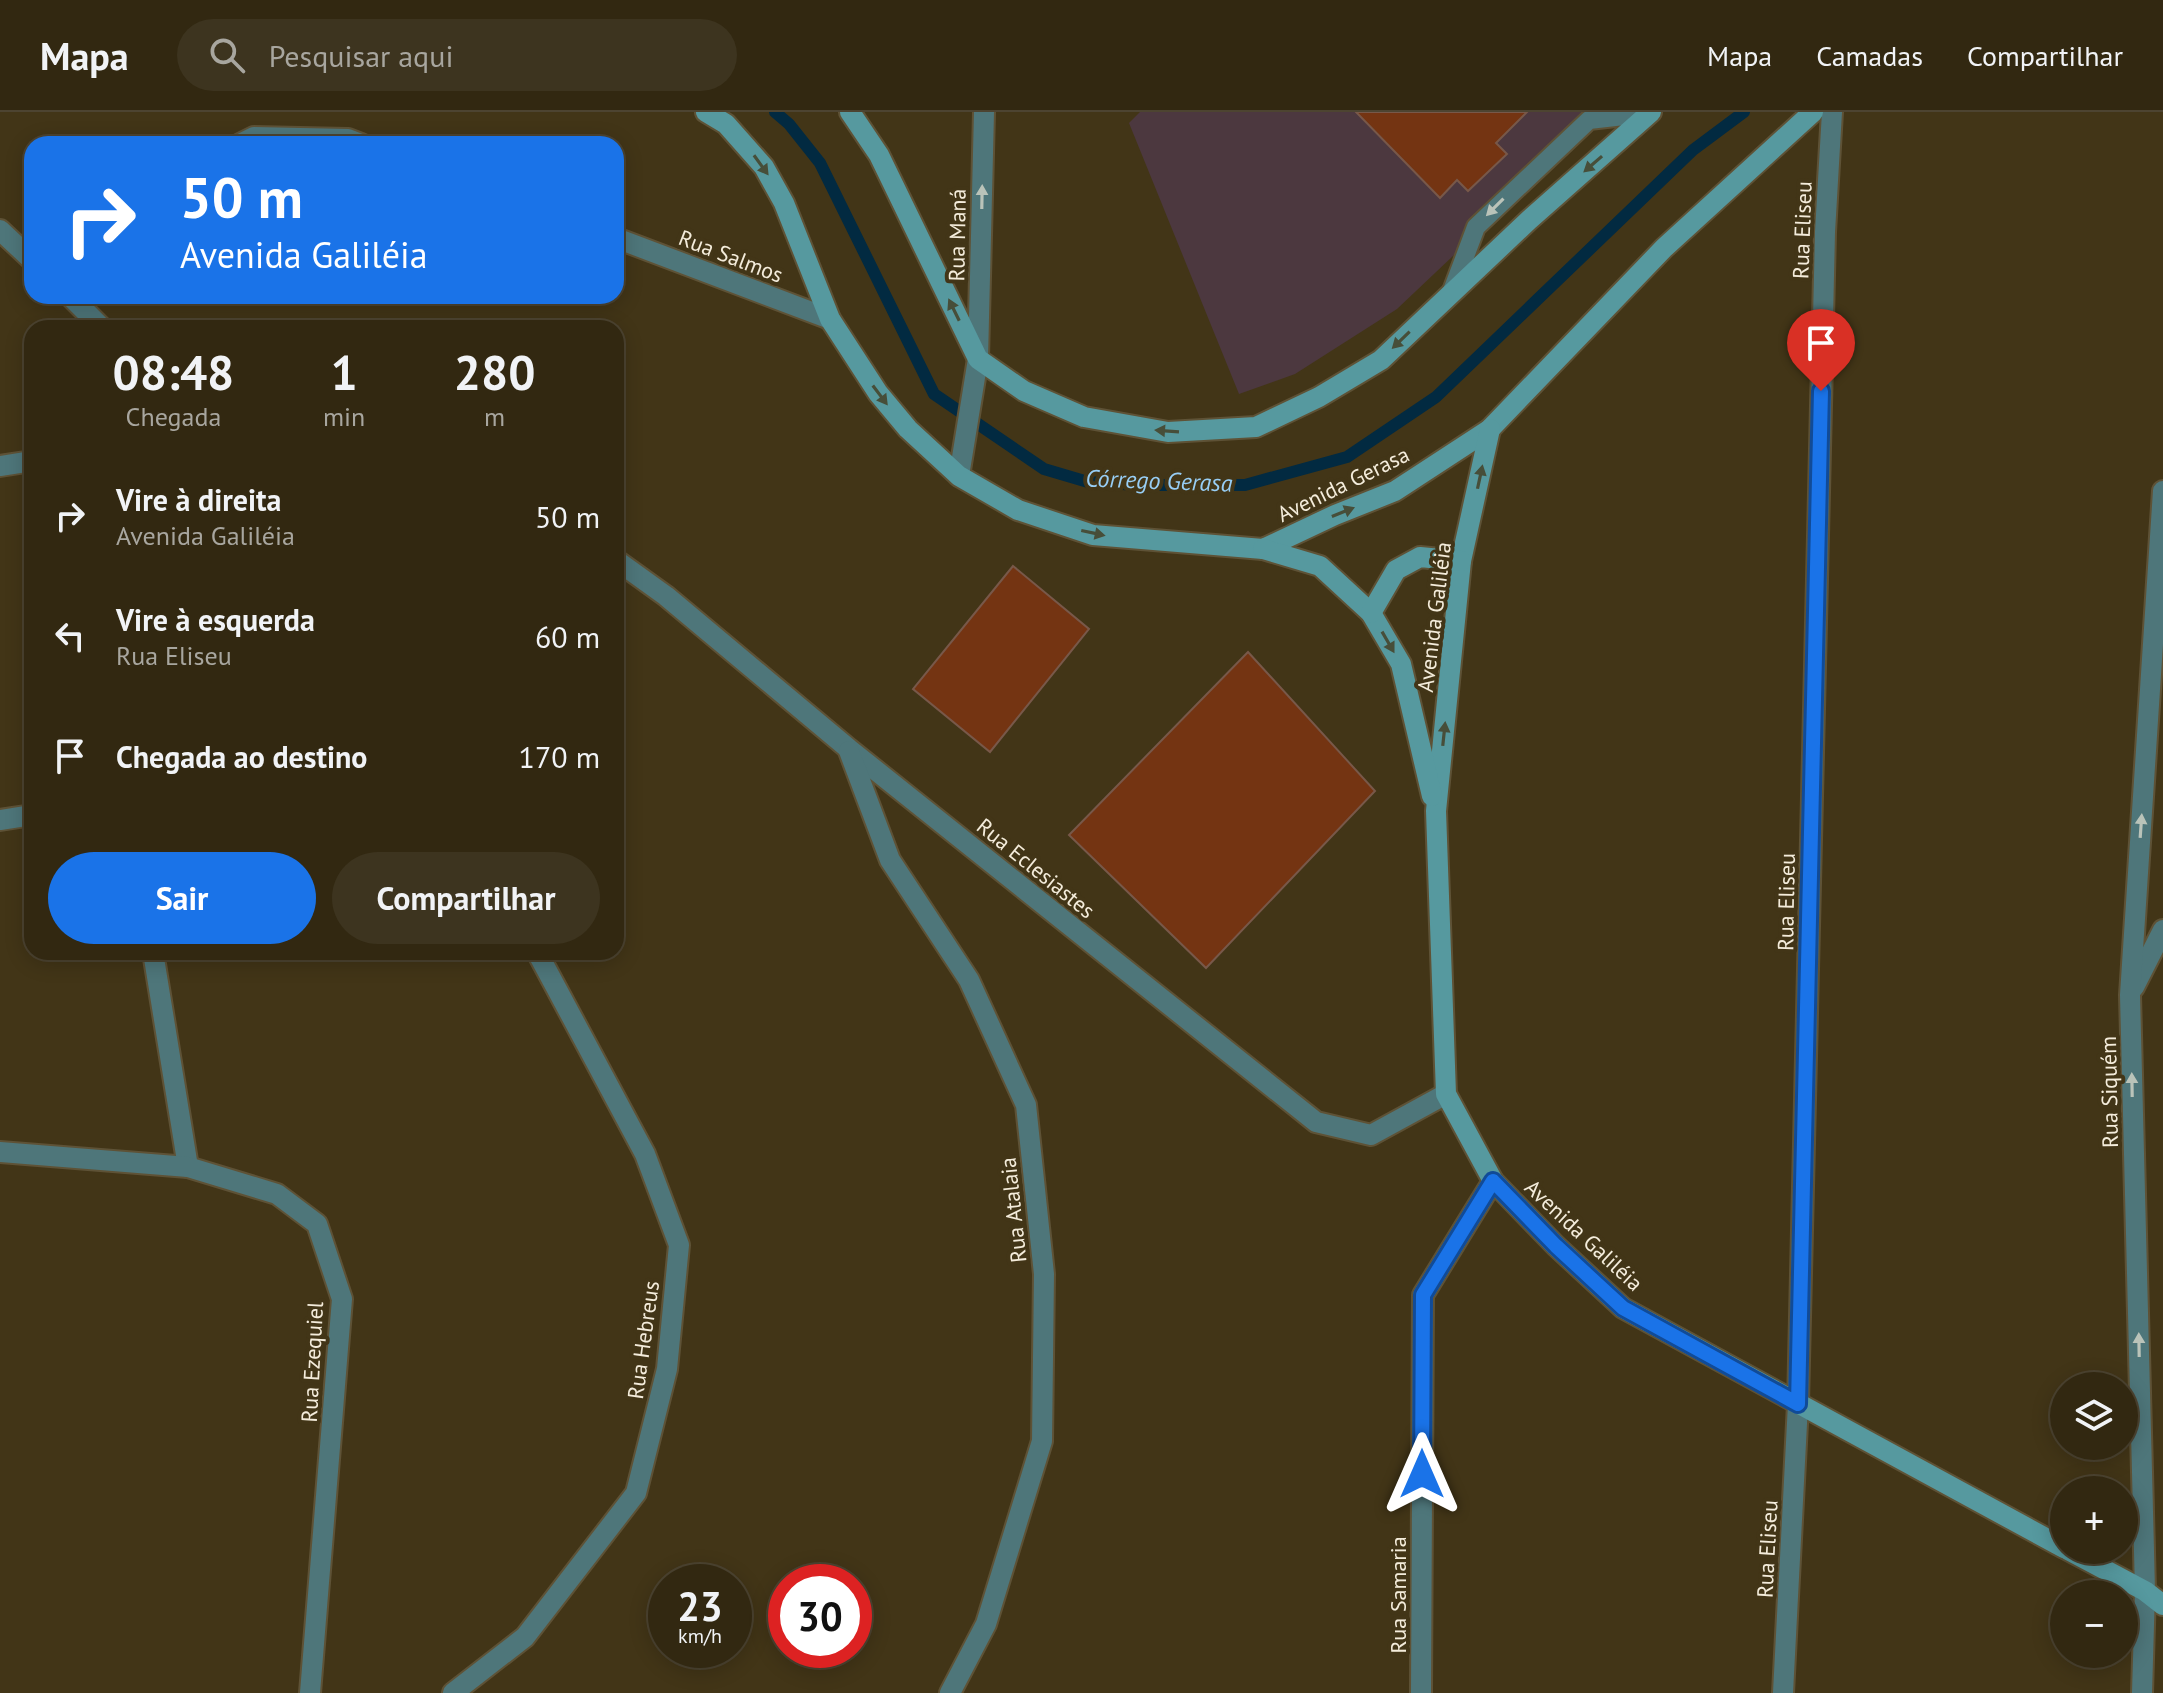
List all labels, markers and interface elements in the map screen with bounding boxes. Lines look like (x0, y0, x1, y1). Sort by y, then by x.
search box (177, 19, 737, 91)
text: Mapa (40, 31, 129, 80)
icon: search (205, 33, 249, 77)
text: Pesquisar aqui (269, 36, 453, 75)
text: Mapa (1707, 37, 1772, 74)
text: Camadas (1816, 37, 1923, 74)
text: Compartilhar (1967, 37, 2123, 74)
one-way arrow (1583, 154, 1602, 172)
one-way arrow (752, 155, 768, 176)
text: 50 m (180, 161, 303, 233)
icon: right (48, 168, 152, 272)
street label: Rua Eliseu (1786, 181, 1818, 279)
one-way arrow (976, 184, 988, 209)
street label: Rua Maná (942, 188, 972, 282)
one-way arrow (1486, 197, 1505, 216)
street label: Rua Salmos (675, 223, 787, 289)
text: Avenida Galiléia (180, 231, 428, 278)
one-way arrow (947, 299, 961, 322)
pin (1787, 309, 1855, 391)
icon: arrive (1799, 321, 1843, 365)
one-way arrow (1392, 330, 1411, 349)
text: 08:48 (113, 341, 234, 403)
text: 1 (330, 341, 358, 403)
text: 280 (454, 341, 535, 403)
one-way arrow (872, 384, 888, 405)
text: Chegada (126, 400, 221, 433)
text: min (323, 400, 365, 433)
text: m (484, 400, 505, 433)
one-way arrow (1154, 424, 1179, 437)
street label: Avenida Gerasa (1272, 440, 1414, 528)
water label: Córrego Gerasa (1085, 462, 1233, 499)
one-way arrow (1474, 464, 1487, 489)
text: Vire à direita (116, 480, 281, 519)
icon: right (48, 494, 92, 538)
text: 50 m (535, 497, 600, 536)
one-way arrow (1331, 505, 1355, 518)
text: Avenida Galiléia (116, 519, 295, 552)
one-way arrow (1080, 527, 1105, 540)
street label: Avenida Galiléia (1411, 540, 1457, 694)
text: Vire à esquerda (116, 600, 315, 639)
icon: left (48, 614, 92, 658)
text: 60 m (535, 617, 600, 656)
one-way arrow (1381, 630, 1395, 653)
text: Rua Eliseu (116, 639, 232, 672)
one-way arrow (1438, 721, 1451, 746)
icon: arrive (48, 734, 92, 778)
text: Chegada ao destino (116, 737, 367, 776)
text: 170 m (519, 737, 600, 776)
street label: Rua Eclesiastes (971, 812, 1101, 924)
one-way arrow (2135, 813, 2148, 838)
button: Sair (48, 852, 316, 944)
button: Compartilhar (332, 852, 600, 944)
street label: Rua Eliseu (1771, 853, 1801, 951)
street label: Rua Siquém (2094, 1036, 2124, 1148)
one-way arrow (2126, 1072, 2139, 1097)
street label: Rua Atalaia (994, 1156, 1032, 1264)
street label: Avenida Galiléia (1519, 1173, 1649, 1297)
street label: Rua Hebreus (621, 1279, 665, 1401)
street label: Rua Ezequiel (295, 1300, 329, 1423)
one-way arrow (2132, 1332, 2145, 1357)
map controls (2050, 1372, 2138, 1668)
button: layers (2050, 1372, 2138, 1460)
position arrow (1380, 1432, 1464, 1516)
button: + (2050, 1476, 2138, 1564)
street label: Rua Eliseu (1750, 1499, 1784, 1599)
street label: Rua Samaria (1384, 1536, 1412, 1654)
speed limit sign: 30 (768, 1564, 872, 1668)
text: 23 (677, 1580, 723, 1632)
button: − (2050, 1580, 2138, 1668)
text: km/h (678, 1623, 722, 1649)

